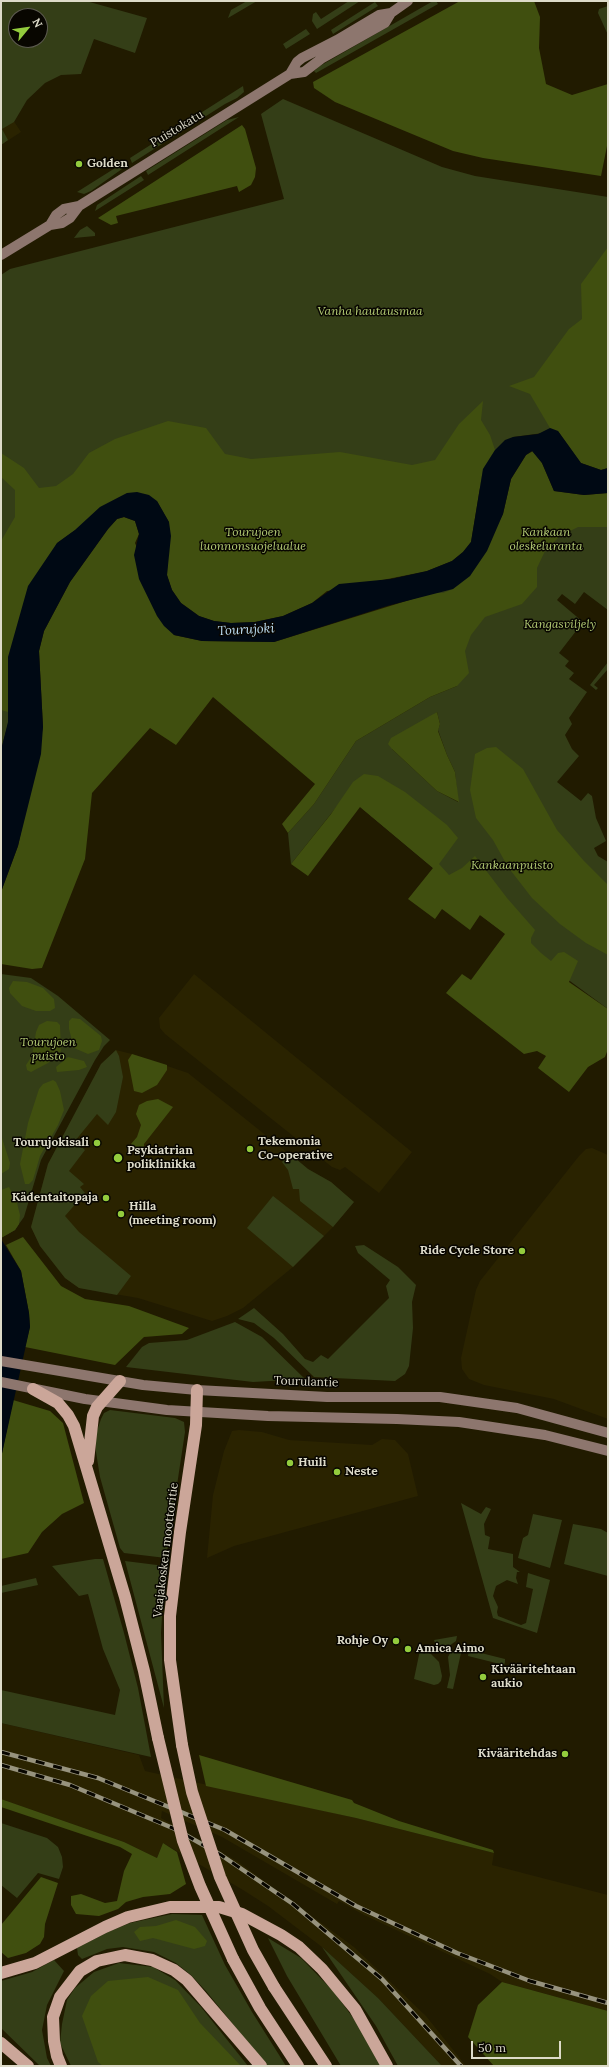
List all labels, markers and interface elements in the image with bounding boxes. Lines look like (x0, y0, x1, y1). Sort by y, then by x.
north arrow (8, 8, 48, 48)
text: N (29, 16, 46, 30)
street label: Puistokatu (148, 108, 206, 150)
place label: Golden (87, 157, 128, 171)
marker: Golden (74, 159, 84, 169)
park label: Vanha hautausmaa (317, 305, 423, 319)
park label: Tourujoen luonnonsuojelualue (200, 526, 306, 554)
park label: Kankaan oleskeluranta (509, 526, 583, 554)
park label: Kangasviljely (524, 618, 596, 632)
water label: Tourujoki (217, 621, 275, 639)
park label: Kankaanpuisto (471, 859, 553, 873)
park label: Tourujoen puisto (20, 1036, 76, 1064)
place label: Tekemonia Co-operative (258, 1135, 333, 1163)
place label: Tourujokisali (13, 1136, 89, 1150)
marker: Tourujokisali (92, 1138, 102, 1148)
place label: Psykiatrian poliklinikka (127, 1144, 195, 1172)
marker: Tekemonia Co-operative (245, 1144, 255, 1154)
marker: Psykiatrian poliklinikka (112, 1152, 124, 1164)
place label: Kädentaitopaja (12, 1191, 98, 1205)
marker: Kädentaitopaja (101, 1193, 111, 1203)
place label: Hilla (meeting room) (129, 1200, 216, 1228)
marker: Hilla (meeting room) (116, 1209, 126, 1219)
place label: Ride Cycle Store (420, 1244, 514, 1258)
marker: Ride Cycle Store (517, 1246, 527, 1256)
street label: Tourulantie (273, 1374, 339, 1390)
place label: Huili (298, 1456, 326, 1470)
marker: Huili (285, 1458, 295, 1468)
place label: Neste (345, 1465, 378, 1479)
marker: Neste (332, 1467, 342, 1477)
street label: Vaajakosken moottoritie (151, 1482, 181, 1618)
place label: Rohje Oy (337, 1634, 388, 1648)
marker: Rohje Oy (391, 1636, 401, 1646)
place label: Amica Aimo (416, 1642, 484, 1656)
marker: Amica Aimo (403, 1644, 413, 1654)
place label: Kivääritehtaan aukio (491, 1663, 576, 1691)
marker: Kivääritehtaan aukio (478, 1672, 488, 1682)
place label: Kivääritehdas (478, 1747, 557, 1761)
marker: Kivääritehdas (560, 1749, 570, 1759)
scale bar (473, 2033, 563, 2059)
text: 50 m (478, 2040, 506, 2055)

